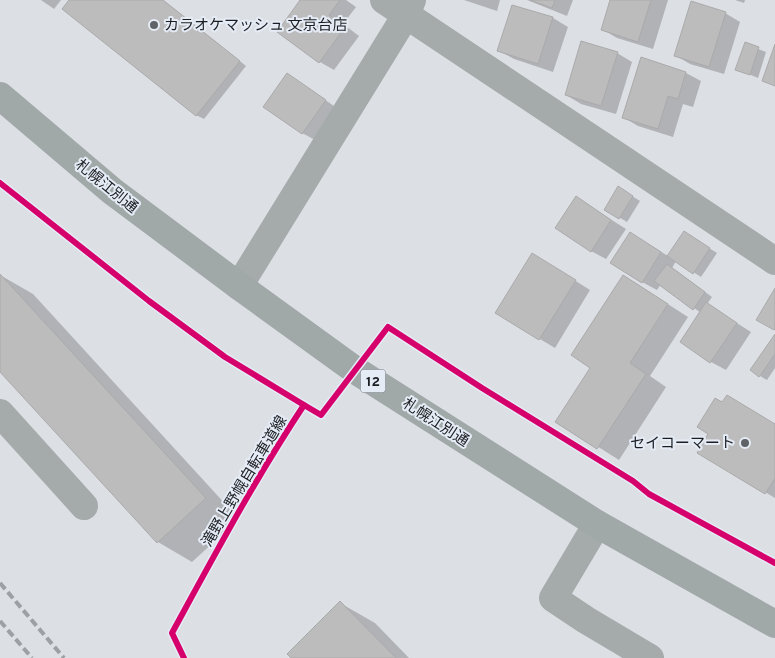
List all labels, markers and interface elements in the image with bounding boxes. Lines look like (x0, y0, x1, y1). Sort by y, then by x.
place label: カラオケマッシュ 文京台店 (164, 17, 348, 36)
marker: カラオケマッシュ 文京台店 (148, 19, 160, 31)
street label: 札幌江別通 (71, 156, 141, 218)
road number: 12 (360, 370, 386, 392)
street label: 札幌江別通 (399, 395, 472, 452)
street label: 滝野上野幌自転車道線 (199, 413, 292, 551)
place label: セイコーマート (630, 435, 735, 454)
marker: セイコーマート (739, 437, 751, 449)

